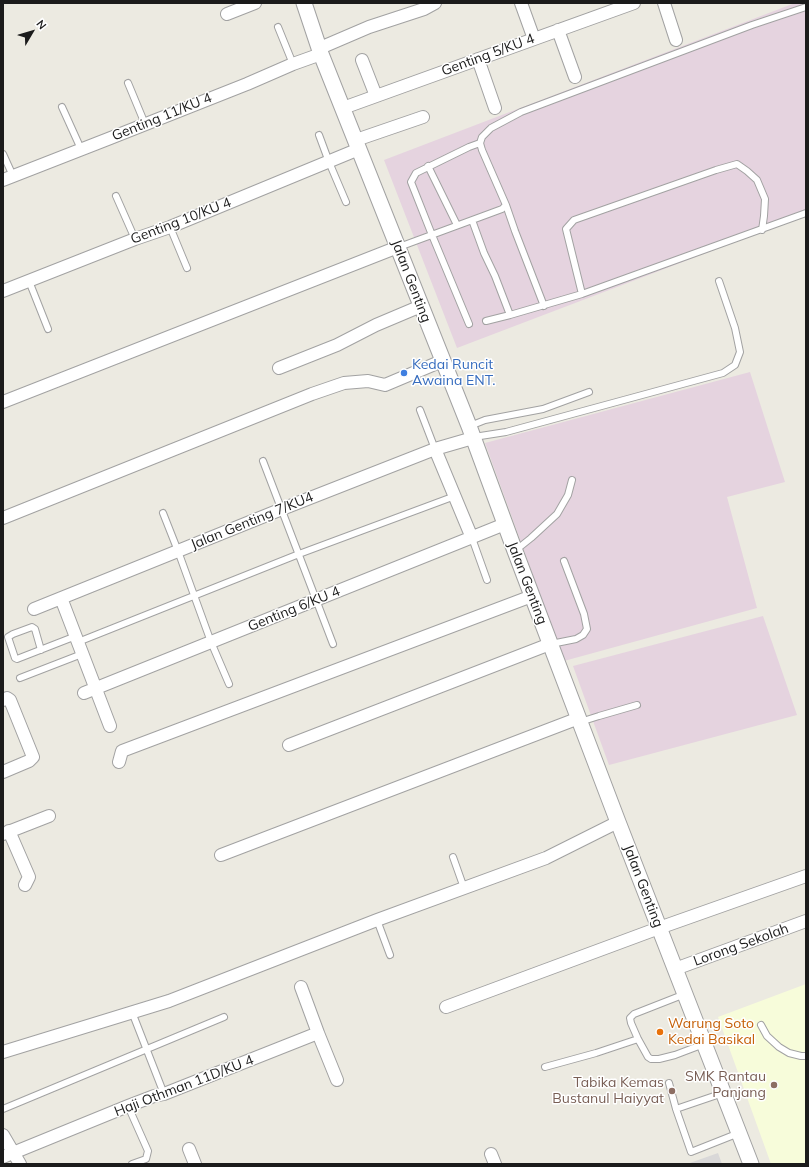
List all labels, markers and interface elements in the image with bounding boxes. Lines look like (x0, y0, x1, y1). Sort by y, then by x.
north arrow (12, 12, 52, 52)
text: N (33, 17, 50, 32)
street label: Genting 5/KU 4 (439, 30, 537, 80)
street label: Genting 11/KU 4 (110, 89, 214, 145)
street label: Genting 10/KU 4 (128, 194, 234, 248)
street label: Jalan Genting (387, 237, 435, 325)
place label: Kedai Runcit Awaina ENT. (412, 357, 495, 390)
marker: Kedai Runcit Awaina ENT. (399, 368, 409, 378)
street label: Jalan Genting 7/KU4 (188, 489, 316, 553)
street label: Jalan Genting (503, 539, 551, 627)
street label: Genting 6/KU 4 (245, 583, 343, 635)
street label: Jalan Genting (619, 842, 667, 930)
street label: Lorong Sekolah (691, 920, 791, 970)
place label: Warung Soto Kedai Basikal (668, 1016, 755, 1048)
marker: Warung Soto Kedai Basikal (655, 1027, 665, 1037)
street label: Haji Othman 11D/KU 4 (112, 1052, 256, 1120)
place label: SMK Rantau Panjang (685, 1069, 766, 1102)
place label: Tabika Kemas Bustanul Haiyyat (552, 1075, 664, 1108)
marker: SMK Rantau Panjang (769, 1080, 779, 1090)
marker: Tabika Kemas Bustanul Haiyyat (667, 1086, 677, 1096)

